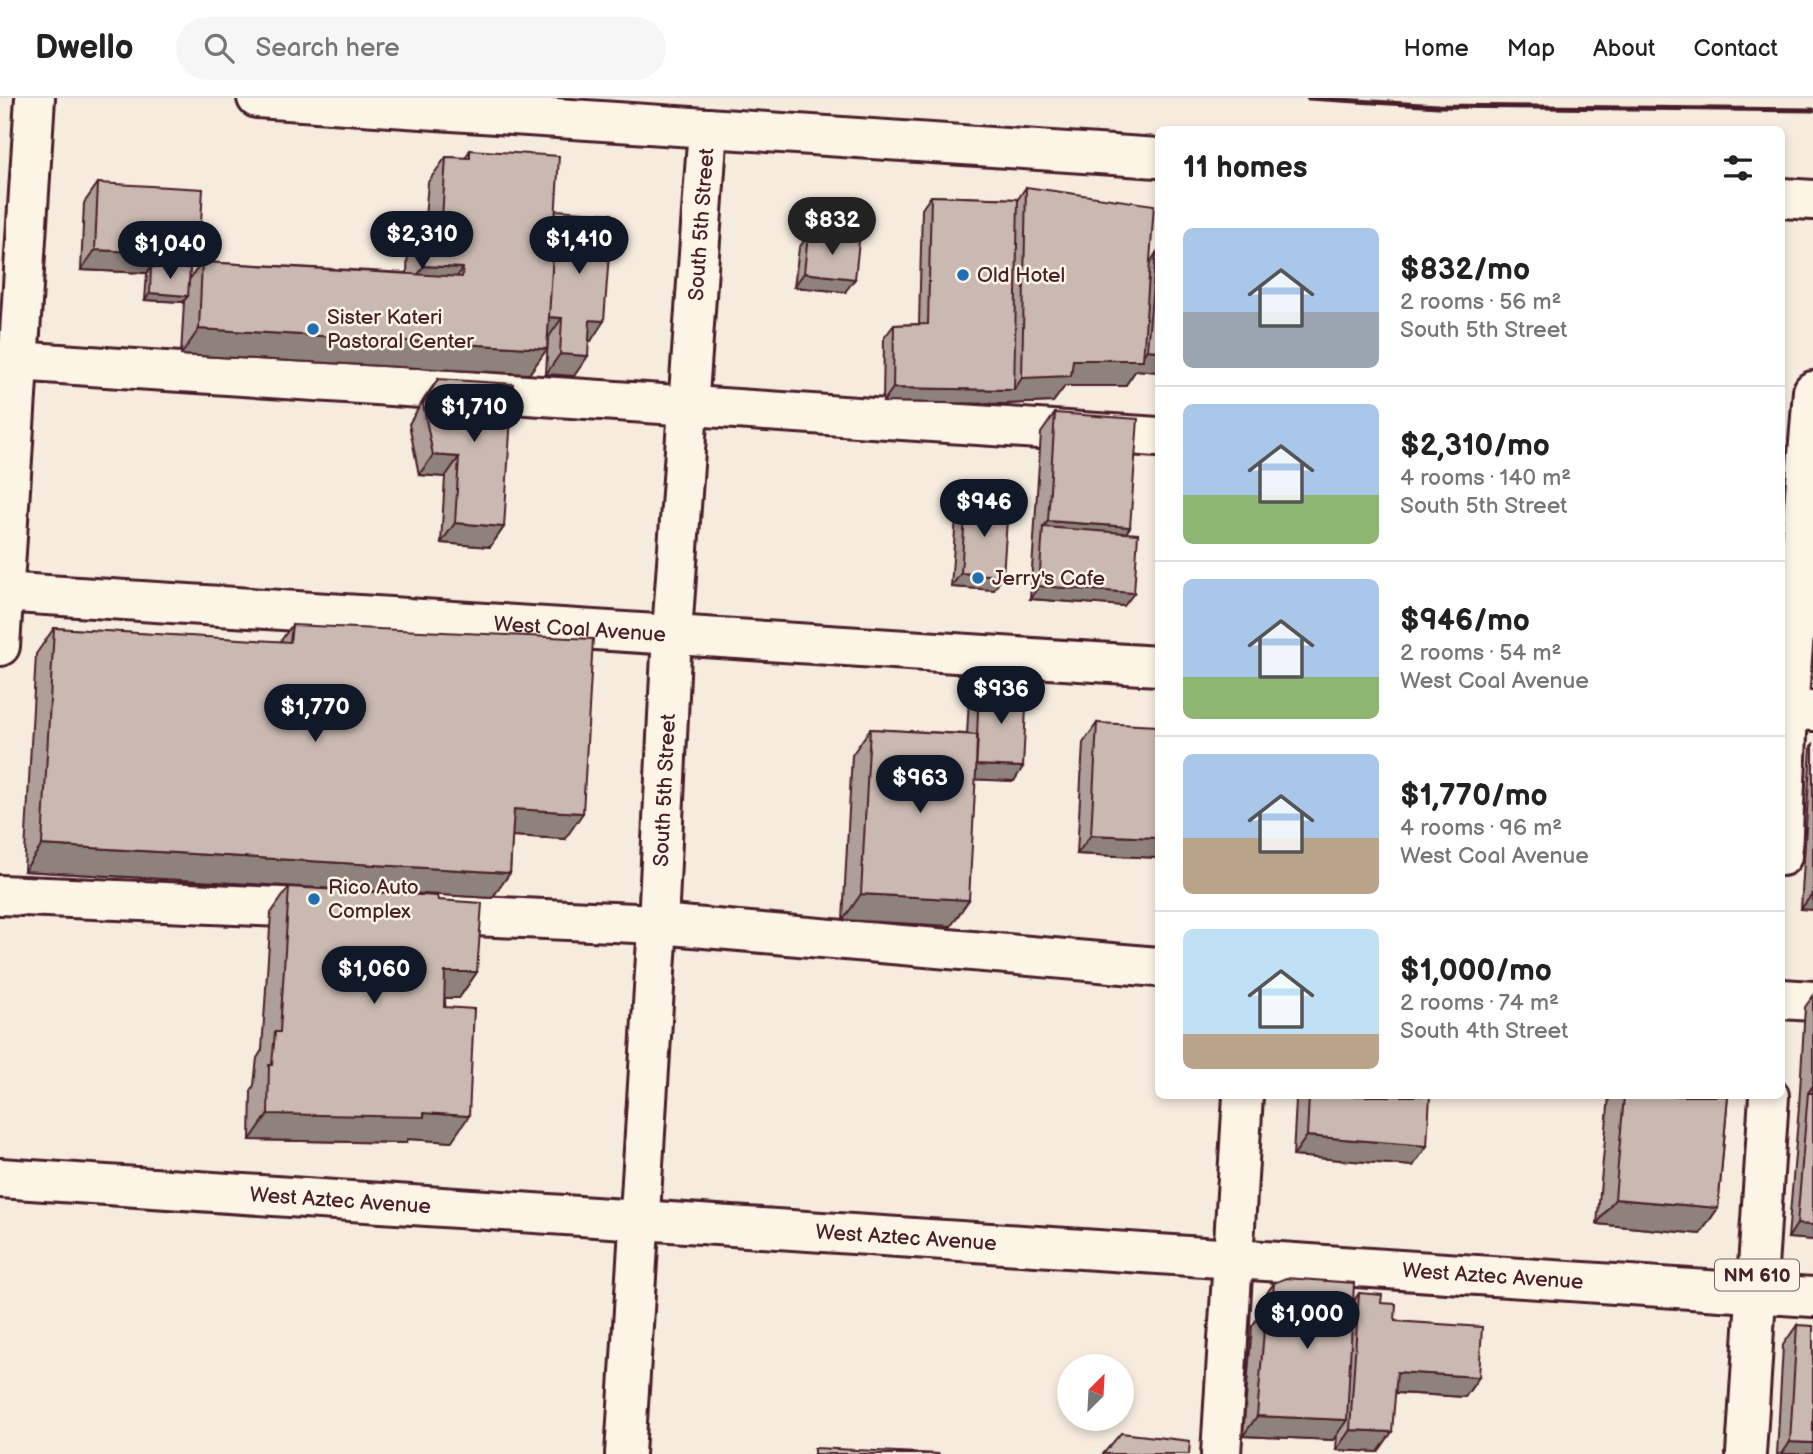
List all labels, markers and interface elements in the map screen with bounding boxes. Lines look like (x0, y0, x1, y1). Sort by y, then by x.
search box (176, 17, 666, 80)
text: Dwello (35, 28, 134, 68)
icon: search (200, 29, 238, 67)
text: Search here (256, 33, 400, 64)
text: Home (1404, 34, 1469, 63)
text: Map (1507, 34, 1555, 63)
text: About (1593, 34, 1655, 63)
text: Contact (1693, 34, 1778, 63)
street label: South 5th Street (684, 147, 720, 302)
icon: filters (1719, 149, 1757, 187)
text: 11 homes (1183, 150, 1307, 186)
pin: $832 (791, 198, 873, 257)
text: $832 (804, 206, 860, 234)
pin: $2,310 (365, 212, 479, 271)
pin: $1,410 (522, 216, 636, 276)
text: $2,310 (386, 220, 458, 248)
pin: $1,040 (113, 222, 227, 281)
text: $1,410 (545, 225, 613, 253)
text: $1,040 (134, 230, 206, 258)
text: $832/mo (1400, 252, 1530, 288)
icon: home (1239, 256, 1323, 340)
place label: Old Hotel (977, 263, 1065, 288)
marker: Old Hotel (955, 267, 971, 283)
text: 2 rooms · 56 m² (1400, 288, 1562, 316)
place label: Sister Kateri Pastoral Center (327, 305, 474, 354)
text: South 5th Street (1400, 316, 1567, 344)
marker: Sister Kateri Pastoral Center (305, 321, 321, 337)
pin: $1,710 (417, 384, 531, 444)
text: $1,710 (441, 393, 507, 421)
text: $2,310/mo (1400, 428, 1550, 464)
icon: home (1239, 432, 1323, 516)
text: 4 rooms · 140 m² (1400, 464, 1571, 492)
pin: $946 (943, 480, 1025, 539)
text: $946 (956, 488, 1012, 516)
text: South 5th Street (1400, 492, 1567, 520)
place label: Jerry's Cafe (992, 566, 1105, 591)
marker: Jerry's Cafe (970, 570, 986, 586)
text: $946/mo (1400, 603, 1530, 639)
icon: home (1239, 607, 1323, 691)
street label: West Coal Avenue (493, 612, 667, 648)
text: 2 rooms · 54 m² (1400, 639, 1562, 667)
pin: $936 (960, 666, 1042, 726)
text: West Coal Avenue (1400, 667, 1589, 695)
text: $936 (973, 675, 1029, 703)
pin: $1,770 (258, 684, 372, 744)
text: $1,770 (280, 693, 350, 721)
street label: South 5th Street (649, 713, 681, 867)
pin: $963 (879, 756, 961, 815)
text: $963 (892, 764, 948, 792)
text: $1,770/mo (1400, 778, 1548, 814)
icon: home (1239, 782, 1323, 866)
text: 4 rooms · 96 m² (1400, 814, 1562, 842)
text: West Coal Avenue (1400, 842, 1589, 870)
place label: Rico Auto Complex (328, 875, 419, 924)
marker: Rico Auto Complex (306, 891, 322, 907)
pin: $1,060 (317, 946, 431, 1006)
text: $1,000/mo (1400, 953, 1552, 989)
text: $1,060 (338, 955, 410, 983)
icon: home (1239, 957, 1323, 1041)
text: 2 rooms · 74 m² (1400, 989, 1559, 1017)
text: South 4th Street (1400, 1017, 1568, 1045)
street label: West Aztec Avenue (249, 1182, 432, 1219)
street label: West Aztec Avenue (815, 1220, 997, 1256)
street label: West Aztec Avenue (1401, 1258, 1584, 1295)
road number: NM 610 (1715, 1260, 1799, 1290)
pin: $1,000 (1250, 1292, 1364, 1351)
text: $1,000 (1271, 1300, 1343, 1328)
north arrow (1057, 1354, 1134, 1432)
map controls (1057, 1354, 1134, 1431)

